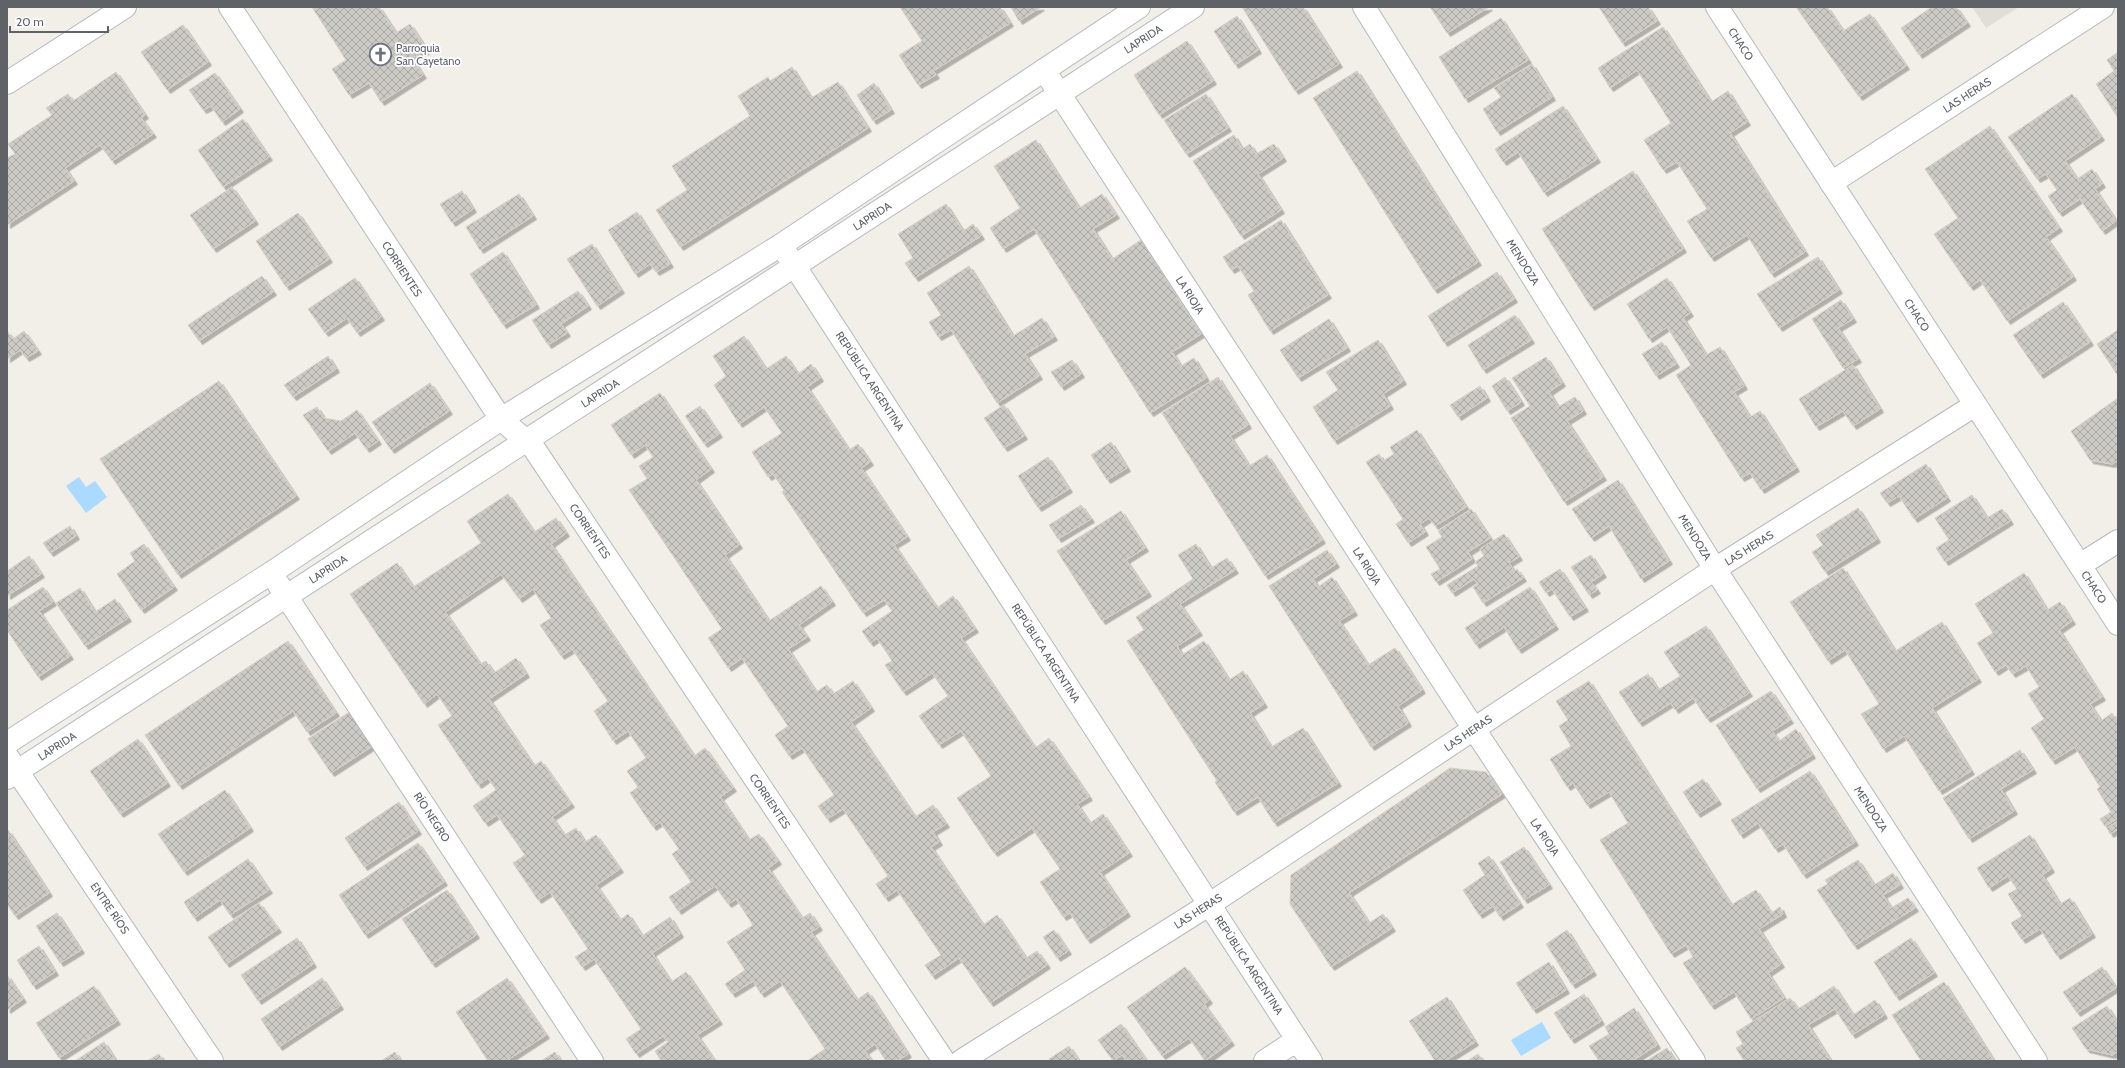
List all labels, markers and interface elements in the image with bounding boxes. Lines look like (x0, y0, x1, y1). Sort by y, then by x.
scale bar (10, 8, 108, 34)
text: 20 m (16, 14, 44, 29)
street label: LAPRIDA (1121, 21, 1165, 56)
street label: CHACO (1725, 25, 1757, 63)
church icon: Parroquia San Cayetano (368, 41, 394, 67)
place label: Parroquia San Cayetano (396, 41, 460, 68)
street label: LAS HERAS (1940, 74, 1994, 116)
street label: LAPRIDA (850, 198, 894, 233)
street label: MENDOZA (1503, 236, 1543, 288)
street label: CORRIENTES (379, 239, 425, 300)
street label: LA RIOJA (1173, 273, 1207, 317)
street label: CHACO (1901, 296, 1933, 334)
street label: REPÚBLICA ARGENTINA (833, 329, 908, 434)
street label: LAPRIDA (578, 375, 622, 410)
street label: CORRIENTES (566, 501, 614, 562)
street label: MENDOZA (1675, 511, 1715, 563)
street label: LAS HERAS (1722, 527, 1776, 568)
street label: LA RIOJA (1350, 544, 1384, 588)
street label: LAPRIDA (306, 551, 350, 586)
street label: CHACO (2078, 568, 2110, 606)
street label: REPÚBLICA ARGENTINA (1009, 601, 1084, 706)
street label: LAS HERAS (1441, 712, 1495, 754)
street label: LAPRIDA (35, 728, 79, 763)
street label: CORRIENTES (746, 771, 794, 832)
street label: MENDOZA (1851, 783, 1891, 835)
street label: RÍO NEGRO (411, 789, 454, 845)
street label: LA RIOJA (1527, 816, 1563, 859)
street label: ENTRE RÍOS (88, 880, 133, 937)
street label: LAS HERAS (1171, 890, 1225, 932)
street label: REPÚBLICA ARGENTINA (1212, 913, 1287, 1018)

